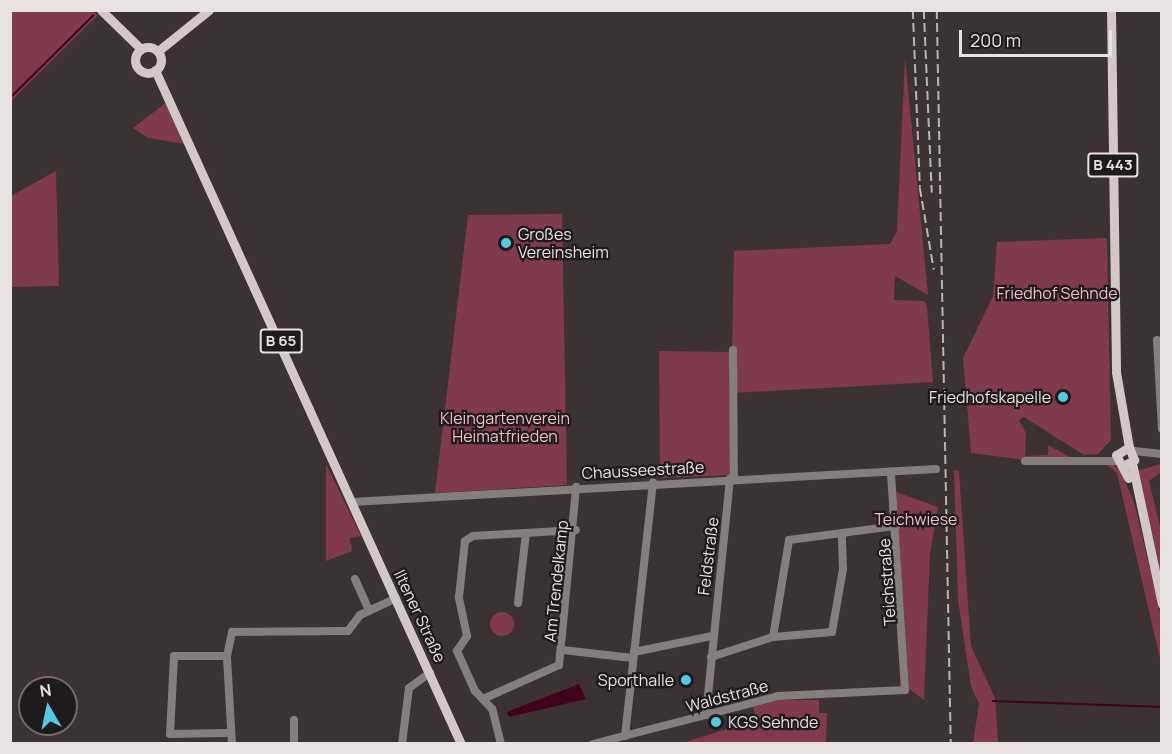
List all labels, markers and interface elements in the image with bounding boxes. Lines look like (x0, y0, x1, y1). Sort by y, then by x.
scale bar (962, 18, 1115, 56)
text: 200 m (970, 28, 1021, 52)
road number: B 443 (1086, 153, 1140, 177)
place label: Großes Vereinsheim (518, 224, 609, 262)
marker: Großes Vereinsheim (499, 236, 513, 250)
park label: Friedhof Sehnde (996, 283, 1118, 303)
road number: B 65 (258, 329, 304, 353)
place label: Friedhofskapelle (929, 387, 1051, 407)
marker: Friedhofskapelle (1056, 390, 1070, 404)
park label: Kleingartenverein Heimatfrieden (440, 408, 570, 446)
street label: Chausseestraße (581, 457, 705, 483)
park label: Teichwiese (875, 509, 957, 529)
street label: Feldstraße (694, 516, 722, 596)
street label: Am Trendelkamp (540, 519, 572, 643)
street label: Teichstraße (874, 538, 900, 626)
street label: Iltener Straße (390, 567, 450, 665)
place label: Sporthalle (598, 670, 674, 690)
marker: Sporthalle (679, 673, 693, 687)
north arrow (18, 676, 78, 736)
street label: Waldstraße (684, 676, 770, 716)
text: N (38, 678, 53, 702)
place label: KGS Sehnde (728, 712, 818, 732)
marker: KGS Sehnde (709, 715, 723, 729)

